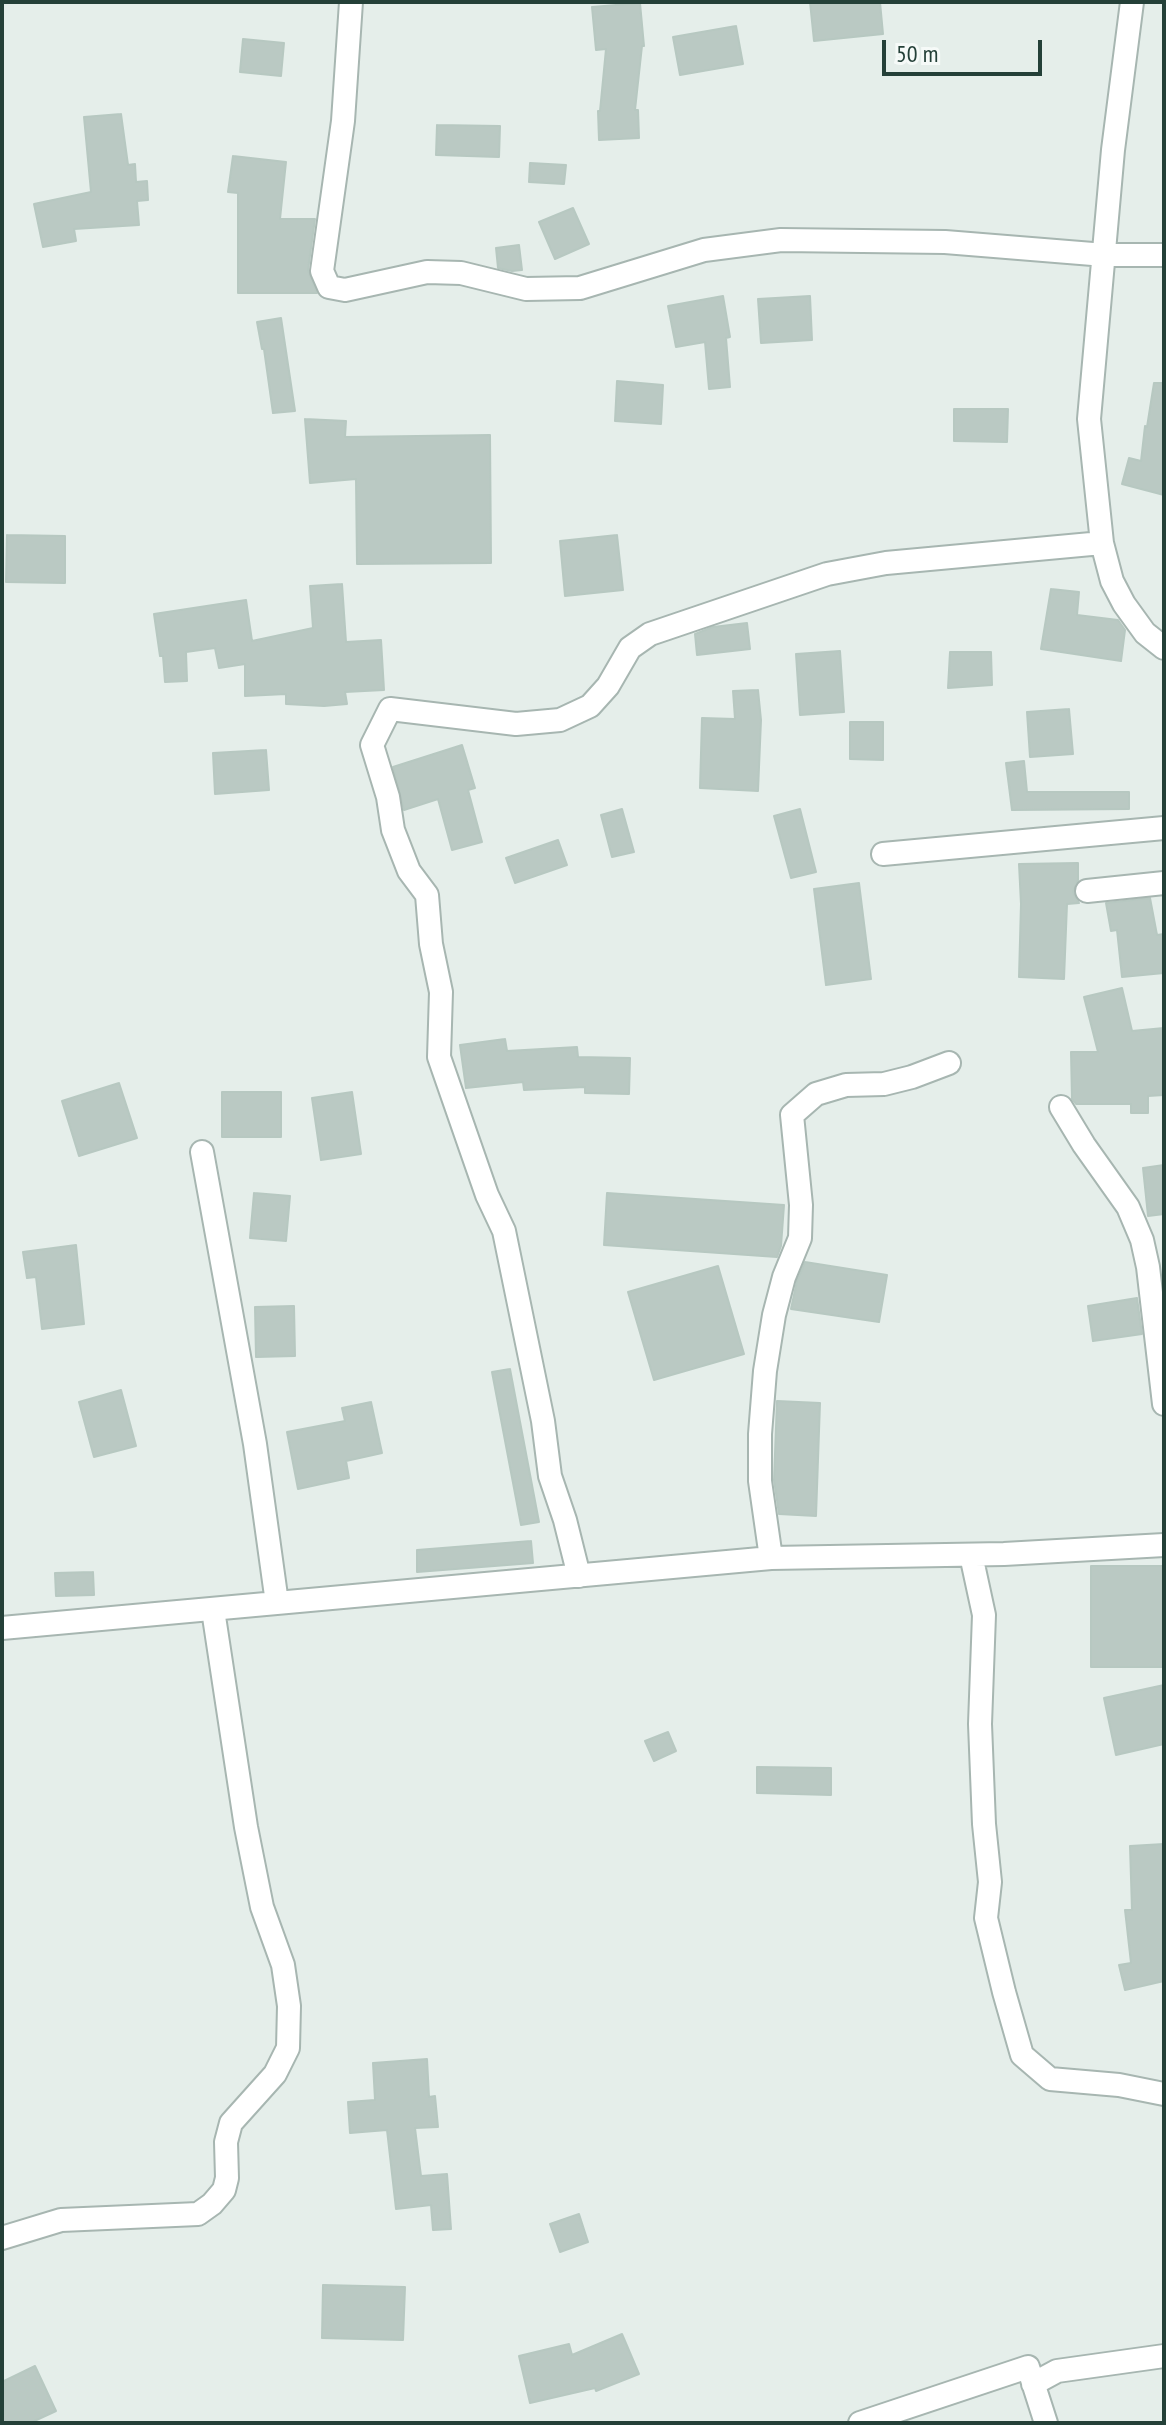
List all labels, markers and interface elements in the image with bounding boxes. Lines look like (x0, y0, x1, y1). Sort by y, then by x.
scale bar (886, 24, 1046, 74)
text: 50 m (896, 38, 938, 69)

